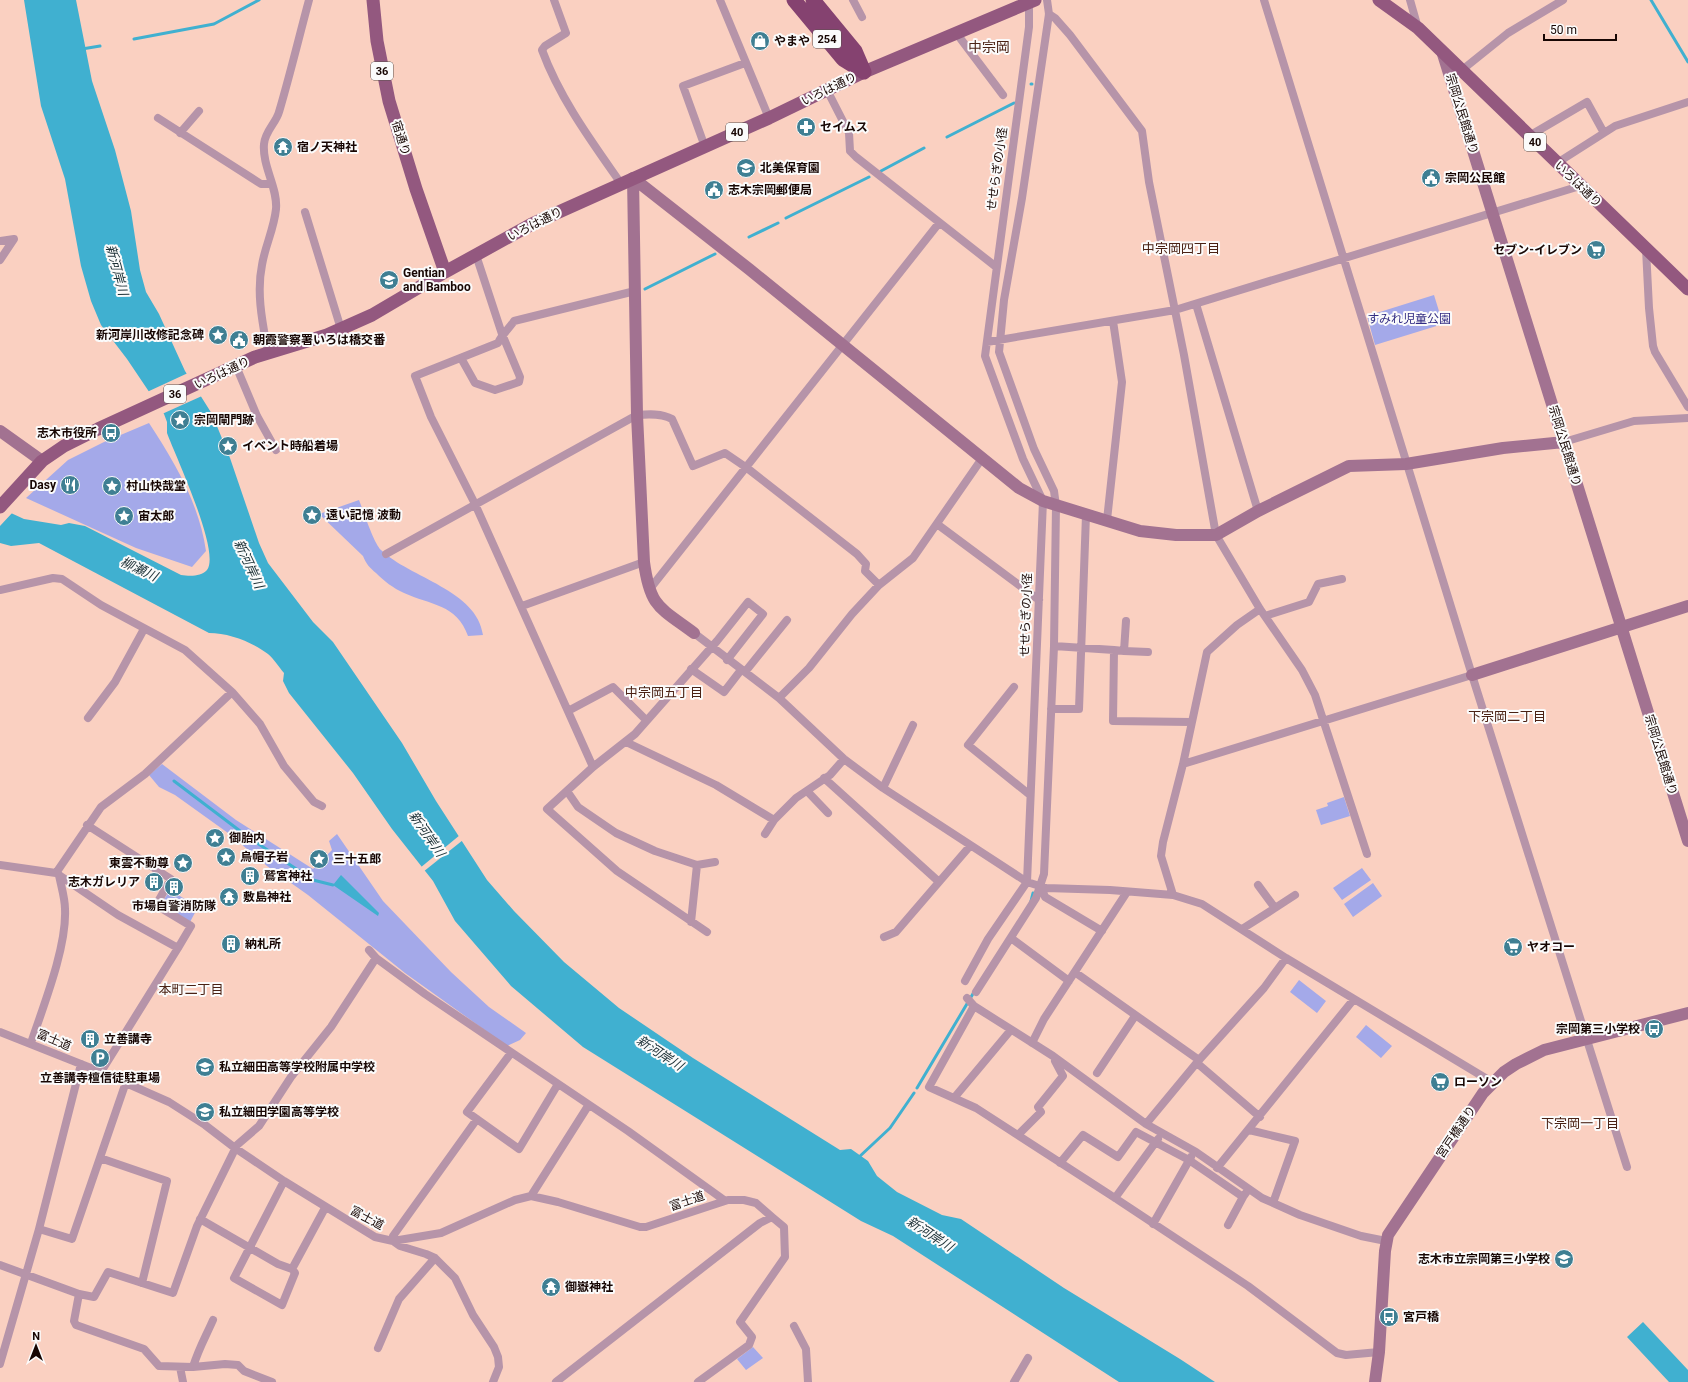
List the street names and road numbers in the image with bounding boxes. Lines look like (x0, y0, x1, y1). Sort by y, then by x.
road number: 254 (813, 30, 841, 48)
road number: 36 (371, 62, 393, 80)
street label: いろは通り (799, 70, 859, 108)
street label: 宗岡公民館通り (1443, 72, 1481, 156)
street label: 宿通り (389, 119, 413, 157)
road number: 40 (726, 123, 748, 141)
street label: せせらぎの小径 (984, 126, 1010, 212)
road number: 40 (1524, 133, 1546, 151)
street label: いろは通り (1552, 158, 1604, 210)
street label: いろは通り (505, 204, 565, 244)
street label: いろは通り (192, 354, 252, 392)
road number: 36 (164, 385, 186, 403)
street label: 宗岡公民館通り (1546, 404, 1584, 488)
street label: せせらぎの小径 (1018, 573, 1034, 657)
street label: 宗岡公民館通り (1642, 713, 1680, 797)
street label: 富士道 (35, 1027, 73, 1053)
street label: 宮戸橋通り (1433, 1103, 1479, 1161)
street label: 富士道 (668, 1189, 706, 1213)
street label: 富士道 (348, 1203, 386, 1233)

